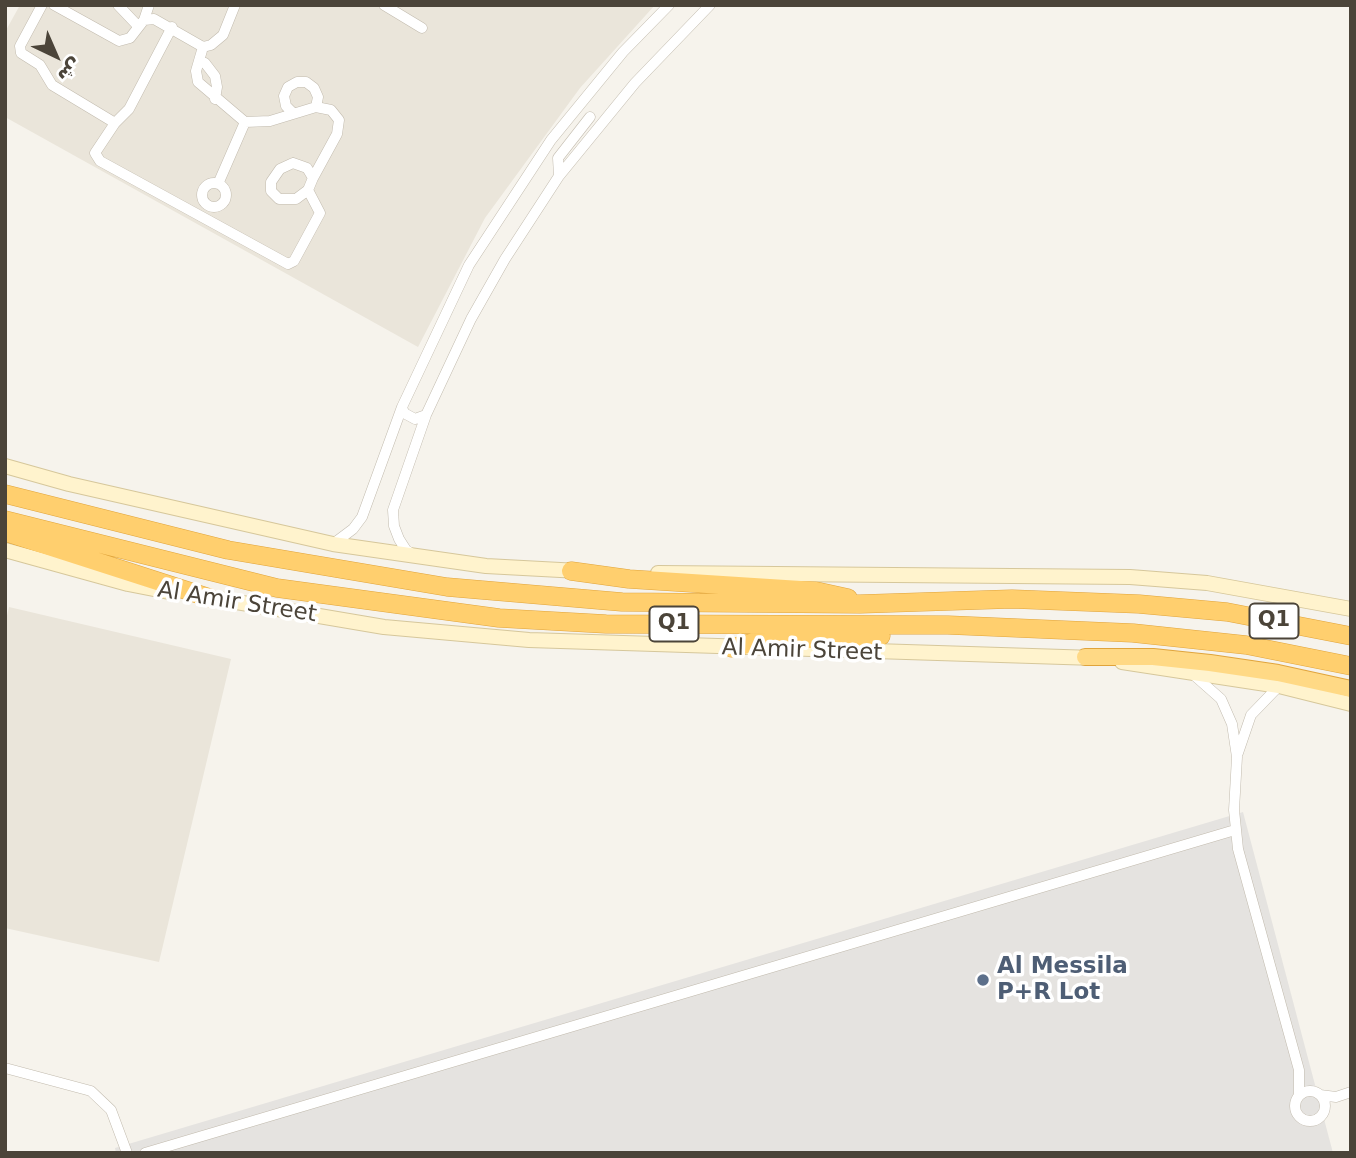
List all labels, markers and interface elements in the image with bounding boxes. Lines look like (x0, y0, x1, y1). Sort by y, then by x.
north arrow (21, 21, 91, 91)
text: ش (54, 54, 88, 88)
street label: Al Amir Street (156, 577, 318, 629)
road number: Q1 (1250, 604, 1298, 638)
road number: Q1 (650, 606, 698, 642)
street label: Al Amir Street (721, 634, 883, 668)
place label: Al Messila P+R Lot (997, 953, 1128, 1007)
marker: Al Messila P+R Lot (975, 972, 991, 988)

